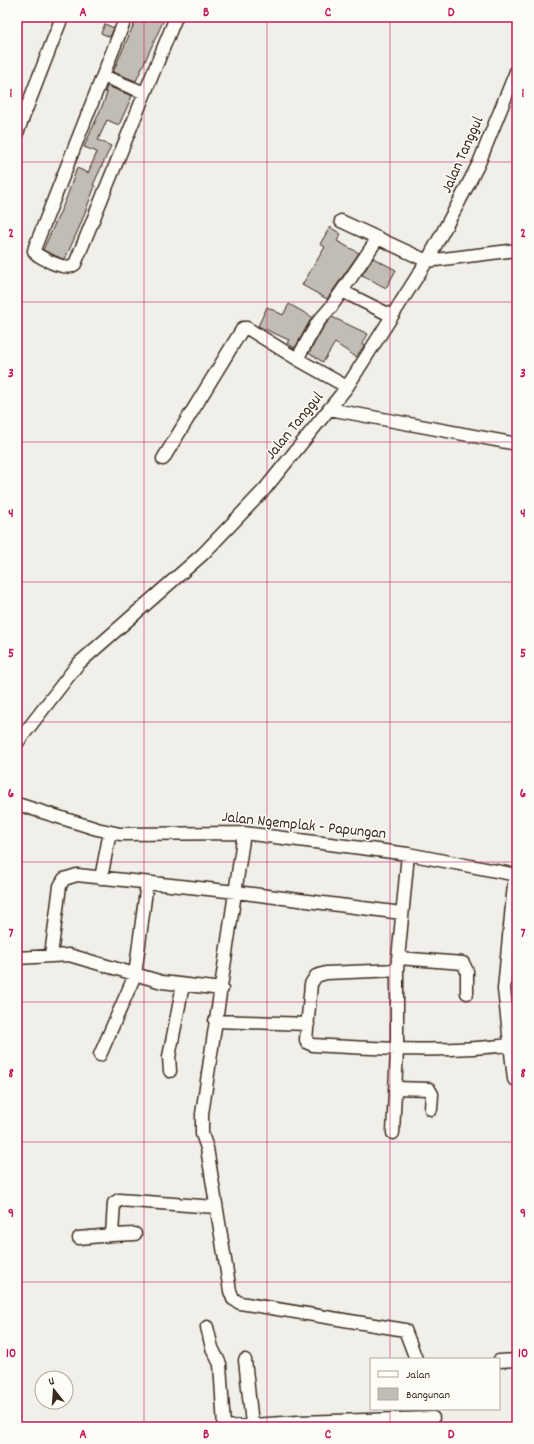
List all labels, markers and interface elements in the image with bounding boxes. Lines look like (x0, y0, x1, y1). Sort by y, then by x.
text: A (79, 4, 87, 23)
text: B (203, 4, 209, 23)
text: C (325, 4, 332, 23)
text: D (448, 4, 455, 23)
text: 1 (10, 85, 13, 104)
text: 1 (522, 85, 525, 104)
street label: Jalan Tanggul (436, 113, 490, 197)
text: 2 (8, 225, 14, 244)
text: 2 (520, 225, 526, 244)
text: 3 (8, 365, 14, 384)
text: 3 (520, 365, 526, 384)
street label: Jalan Tanggul (260, 387, 330, 465)
text: 4 (8, 505, 14, 524)
text: 4 (520, 505, 526, 524)
text: 5 (8, 645, 14, 664)
text: 5 (520, 645, 526, 664)
text: 6 (8, 785, 15, 804)
text: 6 (520, 785, 527, 804)
street label: Jalan Ngemplak - Papungan (221, 806, 387, 846)
text: 7 (9, 925, 14, 944)
text: 7 (521, 925, 526, 944)
text: 8 (8, 1065, 14, 1084)
text: 8 (520, 1065, 526, 1084)
text: 9 (8, 1205, 14, 1224)
text: 9 (520, 1205, 526, 1224)
text: 10 (6, 1345, 16, 1364)
text: 10 (518, 1345, 528, 1364)
legend (370, 1358, 500, 1410)
text: Jalan (406, 1367, 430, 1384)
north arrow (34, 1370, 74, 1410)
text: U (47, 1374, 57, 1391)
text: Bangunan (406, 1387, 450, 1404)
text: A (79, 1426, 87, 1444)
text: B (203, 1426, 209, 1444)
text: C (325, 1426, 332, 1444)
text: D (448, 1426, 455, 1444)

